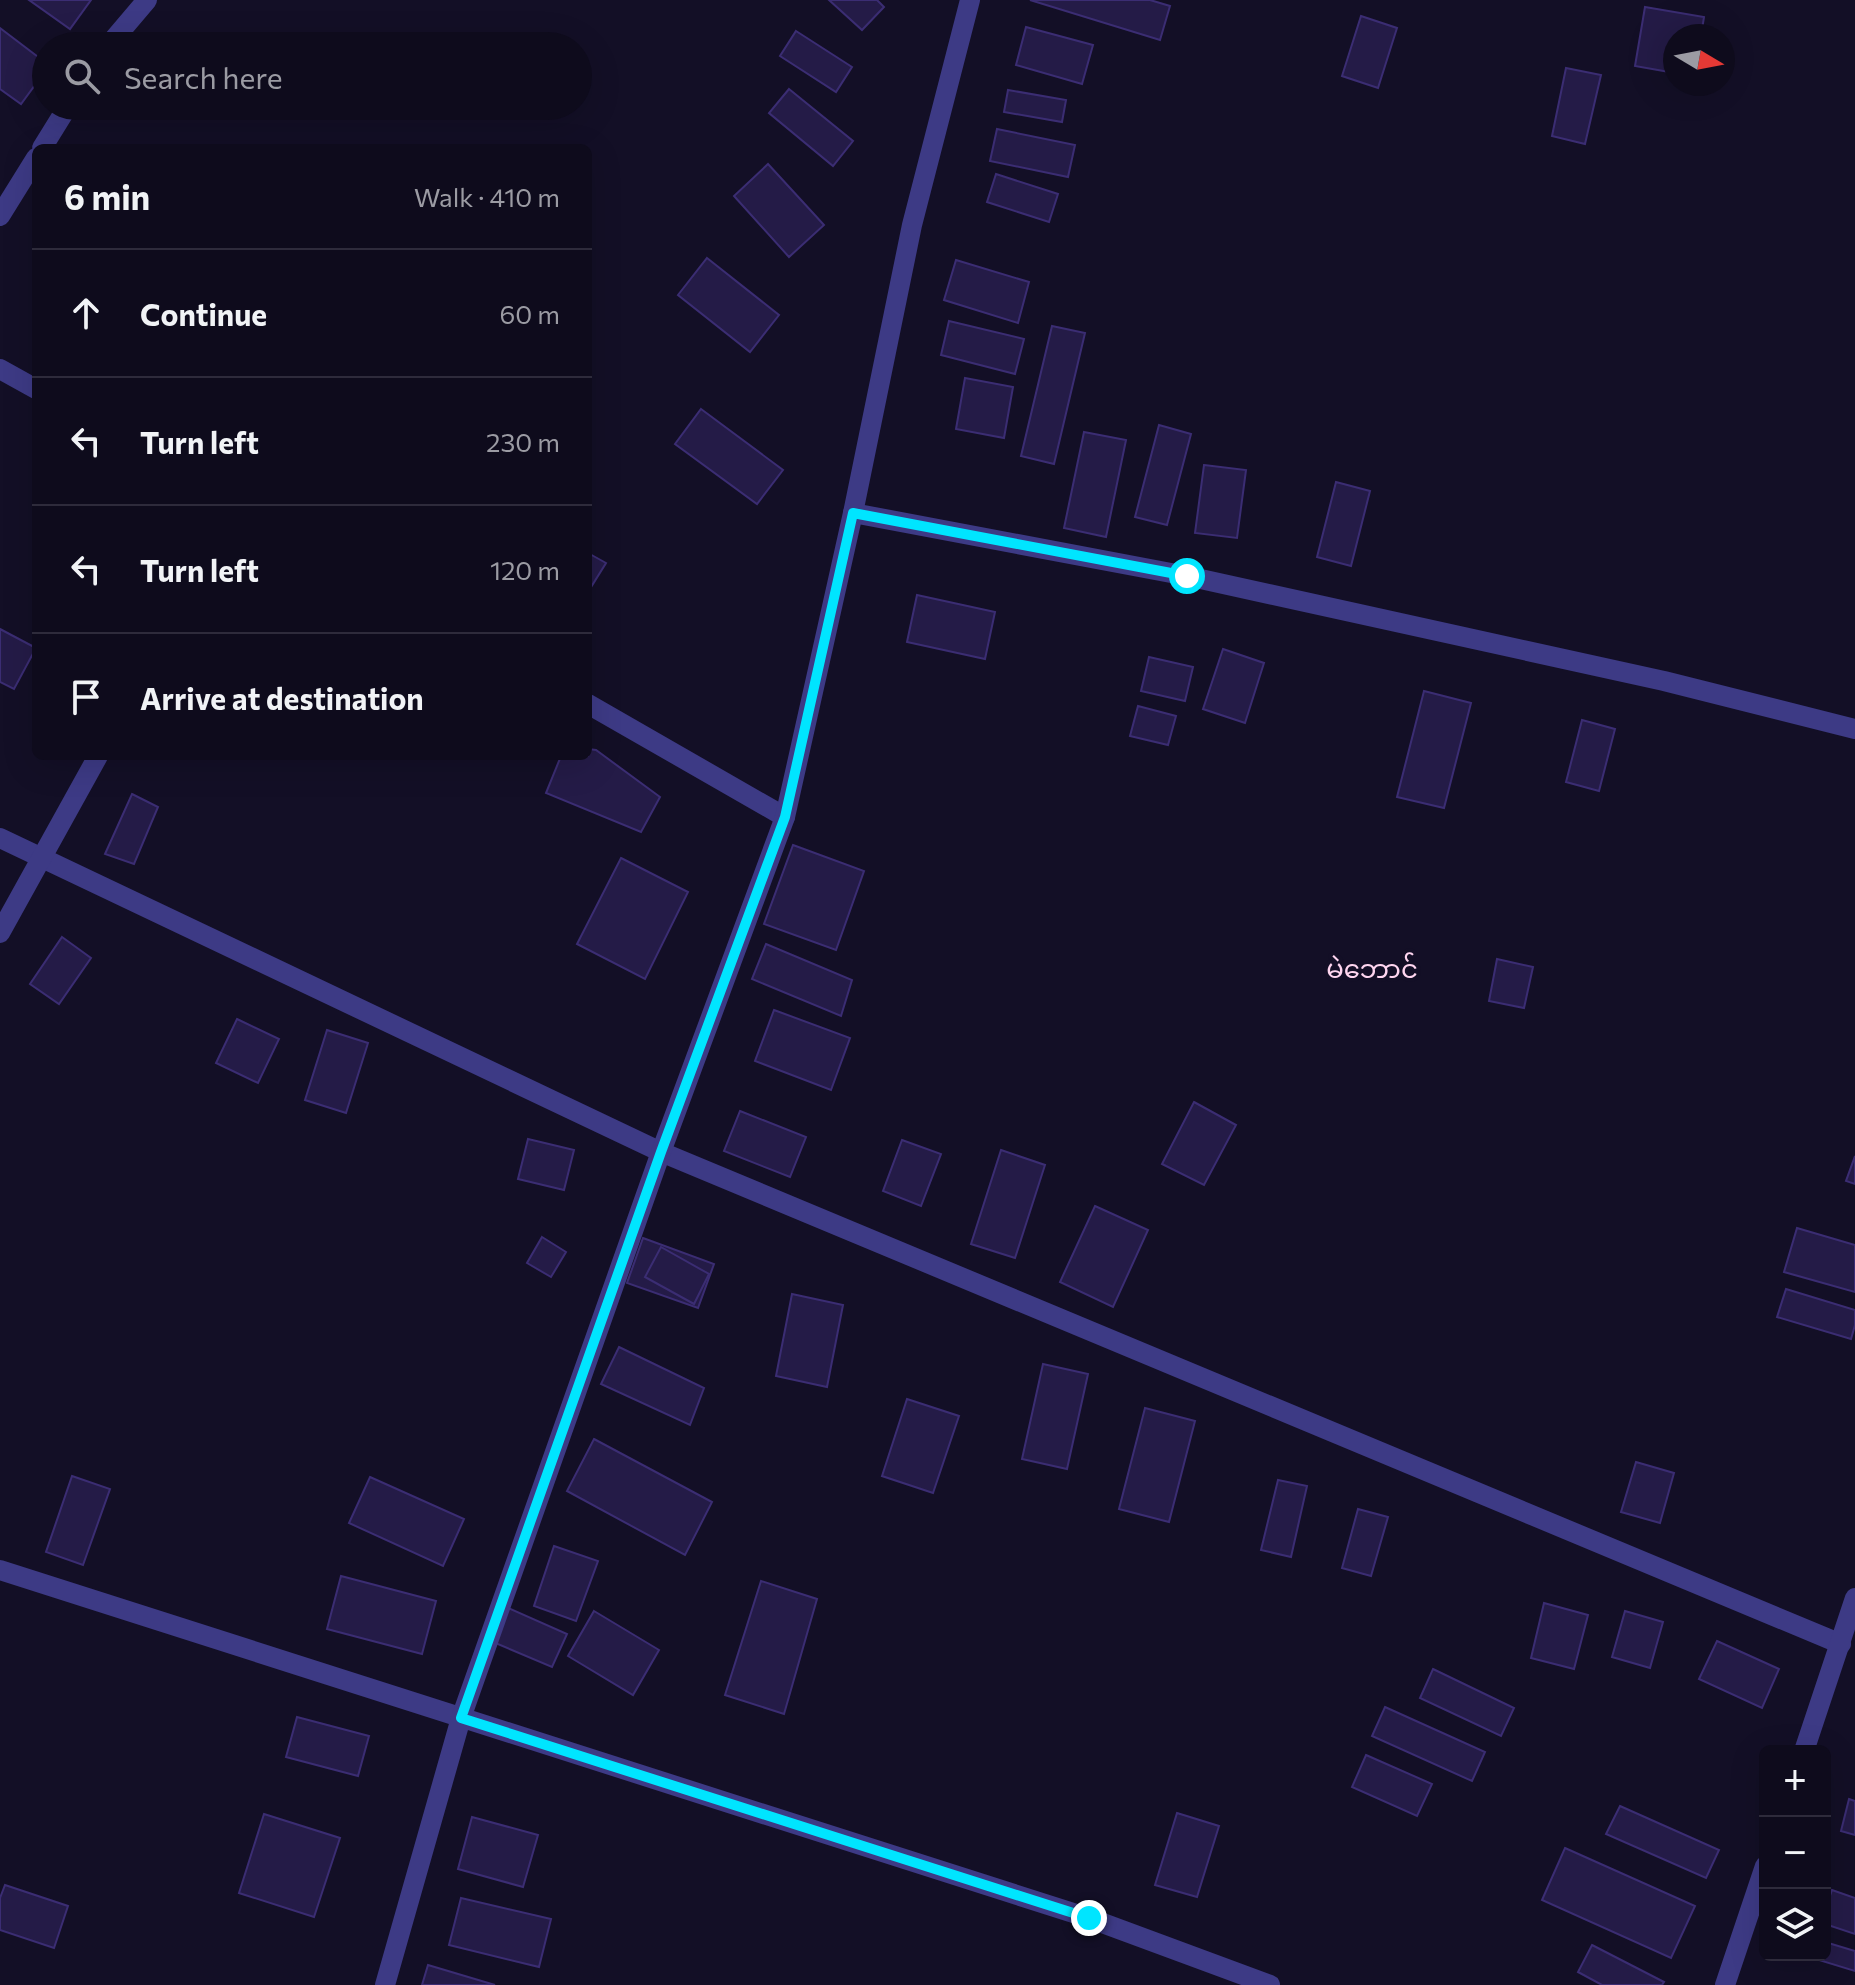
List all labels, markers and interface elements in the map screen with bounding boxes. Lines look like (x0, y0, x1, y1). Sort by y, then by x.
north arrow (1663, 24, 1735, 96)
search box (32, 32, 592, 120)
icon: search (60, 54, 104, 98)
text: Search here (124, 58, 283, 95)
text: 6 min (64, 175, 150, 217)
text: Walk · 410 m (414, 181, 560, 212)
icon: ahead (64, 291, 108, 335)
text: Continue (140, 295, 267, 332)
text: 60 m (500, 298, 560, 329)
icon: left (64, 419, 108, 463)
text: Turn left (140, 423, 259, 460)
text: 230 m (486, 426, 560, 457)
icon: left (64, 547, 108, 591)
text: Turn left (140, 551, 259, 588)
text: 120 m (490, 554, 560, 585)
route start (1169, 558, 1205, 594)
icon: arrive (64, 675, 108, 719)
text: Arrive at destination (140, 679, 424, 716)
district label: မဲဘောင် (1326, 952, 1418, 983)
map controls (1759, 1745, 1831, 1961)
button: + (1759, 1745, 1831, 1817)
button: − (1759, 1817, 1831, 1889)
button: layers (1759, 1889, 1831, 1961)
route end (1071, 1900, 1107, 1936)

